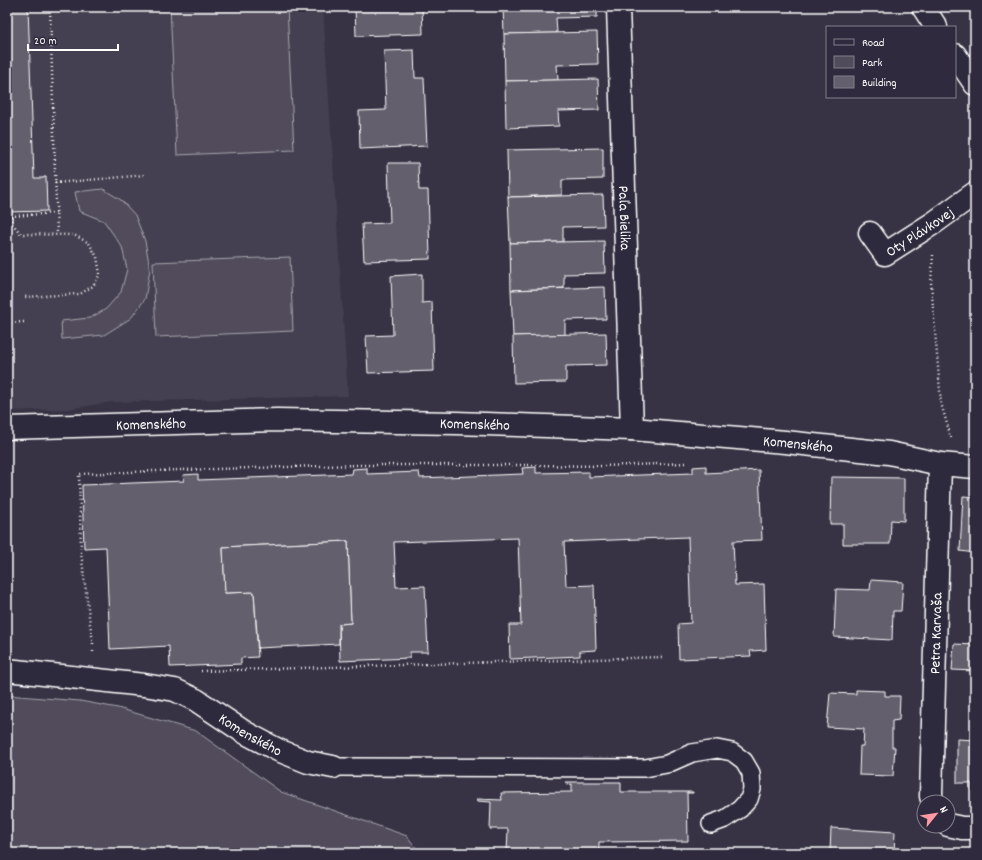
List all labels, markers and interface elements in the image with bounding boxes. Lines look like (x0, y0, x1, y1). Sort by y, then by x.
scale bar (28, 26, 118, 52)
legend (826, 26, 956, 98)
text: 20 m (34, 33, 57, 50)
text: Road (862, 35, 884, 52)
text: Park (862, 55, 883, 72)
text: Building (862, 75, 897, 92)
street label: Paľa Bielika (611, 185, 635, 252)
street label: Oty Plávkovej (882, 203, 959, 264)
street label: Komenského (116, 414, 187, 438)
street label: Komenského (440, 414, 510, 438)
street label: Komenského (762, 431, 834, 460)
street label: Petra Karvaša (925, 591, 950, 674)
street label: Komenského (213, 709, 285, 763)
north arrow (916, 794, 956, 834)
text: N (935, 804, 951, 817)

